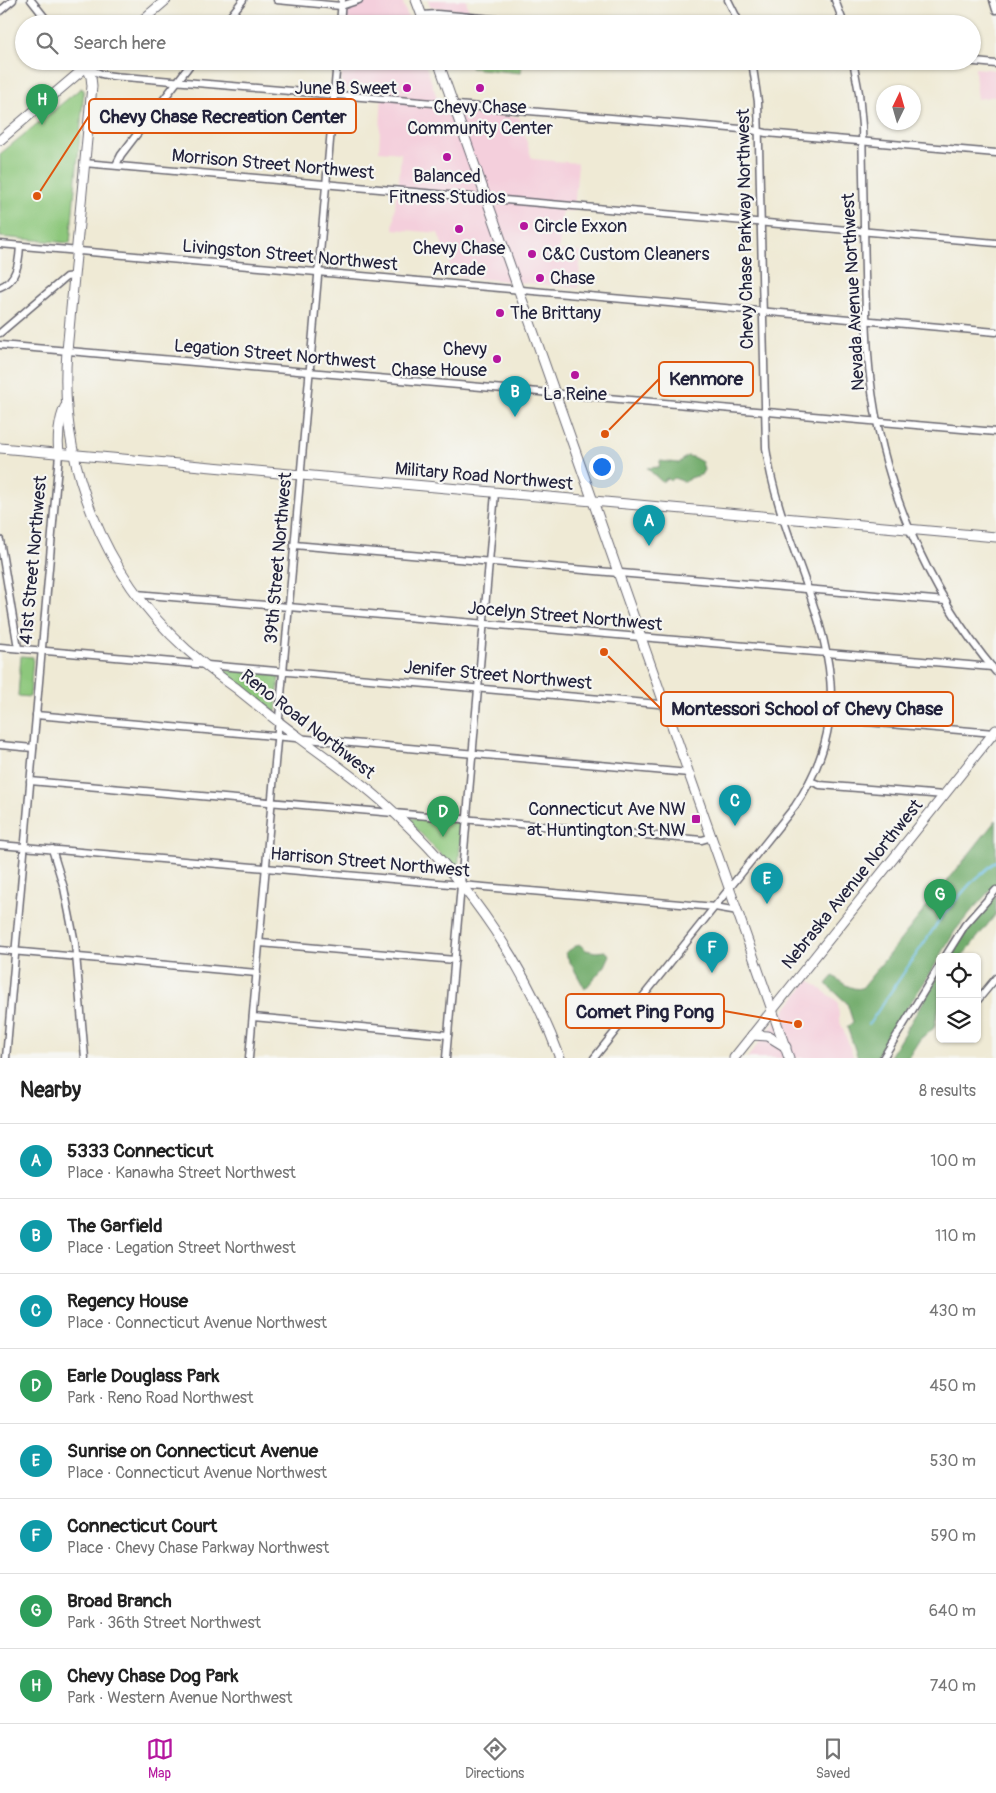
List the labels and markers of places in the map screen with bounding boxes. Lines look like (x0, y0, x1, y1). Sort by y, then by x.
place label: June B Sweet (295, 77, 398, 100)
marker: June B Sweet (401, 82, 413, 94)
marker: Chevy Chase Community Center (474, 82, 486, 94)
pin: H (26, 84, 58, 125)
place label: Chevy Chase Community Center (407, 96, 553, 140)
callout: Chevy Chase Recreation Center (89, 99, 356, 133)
marker: Balanced Fitness Studios (441, 151, 453, 163)
place label: Balanced Fitness Studios (389, 165, 505, 209)
place label: Circle Exxon (534, 215, 627, 238)
marker: Circle Exxon (518, 220, 530, 232)
marker: Chevy Chase Arcade (453, 223, 465, 235)
place label: Chevy Chase Arcade (413, 237, 506, 281)
place label: C&C Custom Cleaners (542, 243, 710, 266)
marker: C&C Custom Cleaners (526, 248, 538, 260)
place label: Chase (550, 267, 595, 290)
marker: Chase (534, 272, 546, 284)
place label: The Brittany (510, 302, 601, 325)
marker: The Brittany (494, 307, 506, 319)
place label: Chevy Chase House (391, 338, 487, 382)
marker: Chevy Chase House (491, 353, 503, 365)
callout: Kenmore (659, 362, 753, 396)
marker: La Reine (569, 369, 581, 381)
pin: B (499, 376, 531, 417)
place label: La Reine (543, 383, 607, 406)
pin: A (633, 505, 665, 546)
callout: Montessori School of Chevy Chase (661, 692, 953, 726)
pin: C (719, 785, 751, 826)
pin: D (427, 796, 459, 837)
place label: Connecticut Ave NW at Huntington St NW (527, 798, 686, 842)
marker: Connecticut Ave NW at Huntington St NW (690, 813, 702, 825)
pin: E (751, 863, 783, 904)
pin: G (924, 879, 956, 920)
pin: F (696, 932, 728, 973)
callout: Comet Ping Pong (566, 994, 724, 1028)

